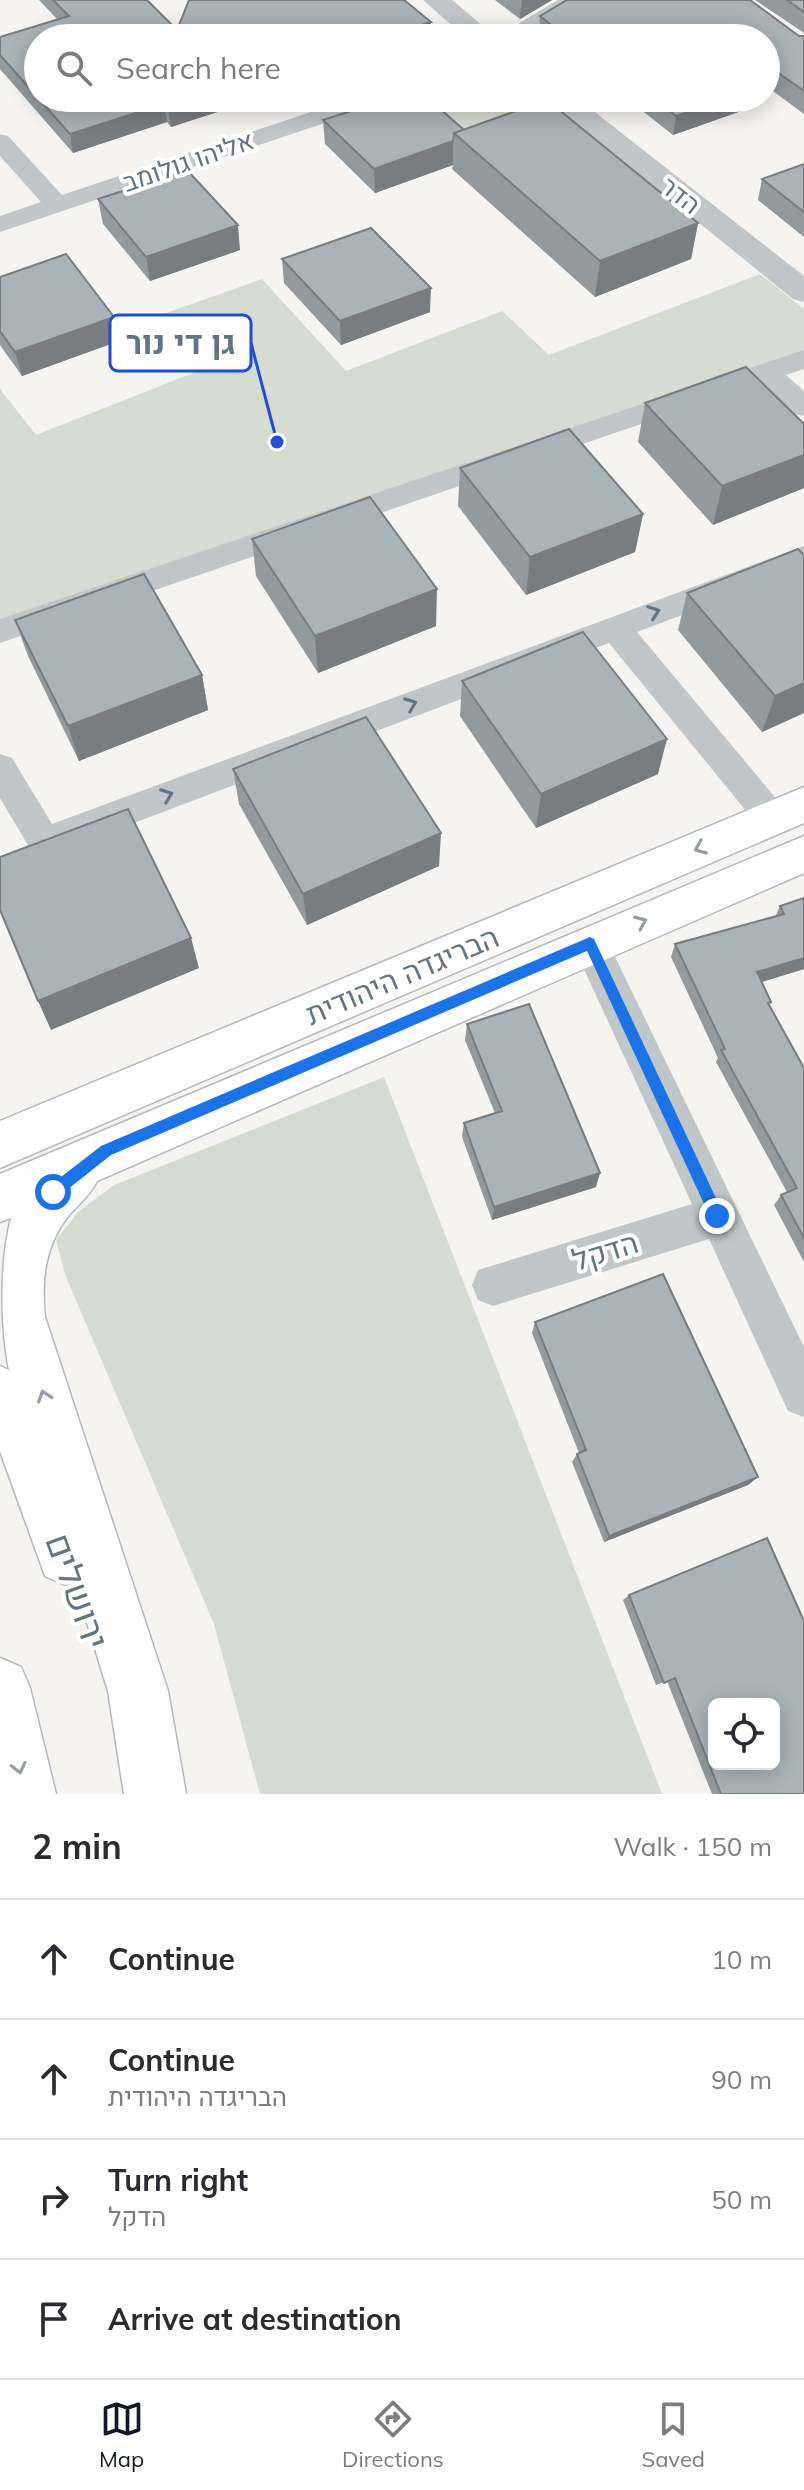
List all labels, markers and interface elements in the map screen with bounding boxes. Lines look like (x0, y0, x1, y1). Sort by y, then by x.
search box (24, 24, 780, 112)
icon: search (52, 46, 96, 90)
text: Search here (116, 49, 281, 87)
street label: אליהו גולומב (118, 123, 258, 199)
street label: הדר (654, 169, 708, 221)
callout: גן די נור (110, 315, 251, 371)
text: גן די נור (126, 322, 236, 362)
one-way arrow (646, 605, 660, 622)
one-way arrow (403, 697, 417, 714)
one-way arrow (159, 789, 173, 805)
one-way arrow (694, 839, 708, 855)
one-way arrow (633, 915, 647, 931)
street label: הבריגדה היהודית (300, 917, 504, 1033)
route start (35, 1174, 71, 1210)
route end (699, 1198, 735, 1234)
street label: הדקל (567, 1223, 643, 1279)
one-way arrow (37, 1390, 53, 1403)
street label: ירושלים (36, 1527, 120, 1655)
map controls (708, 1698, 780, 1770)
button: locate (708, 1698, 780, 1770)
one-way arrow (10, 1761, 27, 1774)
text: 2 min (32, 1825, 122, 1868)
text: Walk · 150 m (613, 1830, 772, 1863)
icon: ahead (32, 1937, 76, 1981)
text: Continue (108, 1940, 235, 1978)
text: 10 m (711, 1943, 772, 1976)
text: Continue (108, 2041, 235, 2079)
icon: ahead (32, 2057, 76, 2101)
text: 90 m (711, 2063, 772, 2096)
text: הבריגדה היהודית (108, 2080, 287, 2113)
text: Turn right (108, 2161, 248, 2199)
icon: right (32, 2177, 76, 2221)
text: 50 m (711, 2183, 772, 2216)
text: הדקל (108, 2200, 166, 2233)
icon: arrive (32, 2297, 76, 2341)
text: Arrive at destination (108, 2300, 402, 2338)
tab: Map (99, 2397, 144, 2473)
tab: Directions (342, 2397, 444, 2473)
tab: Saved (642, 2397, 705, 2473)

